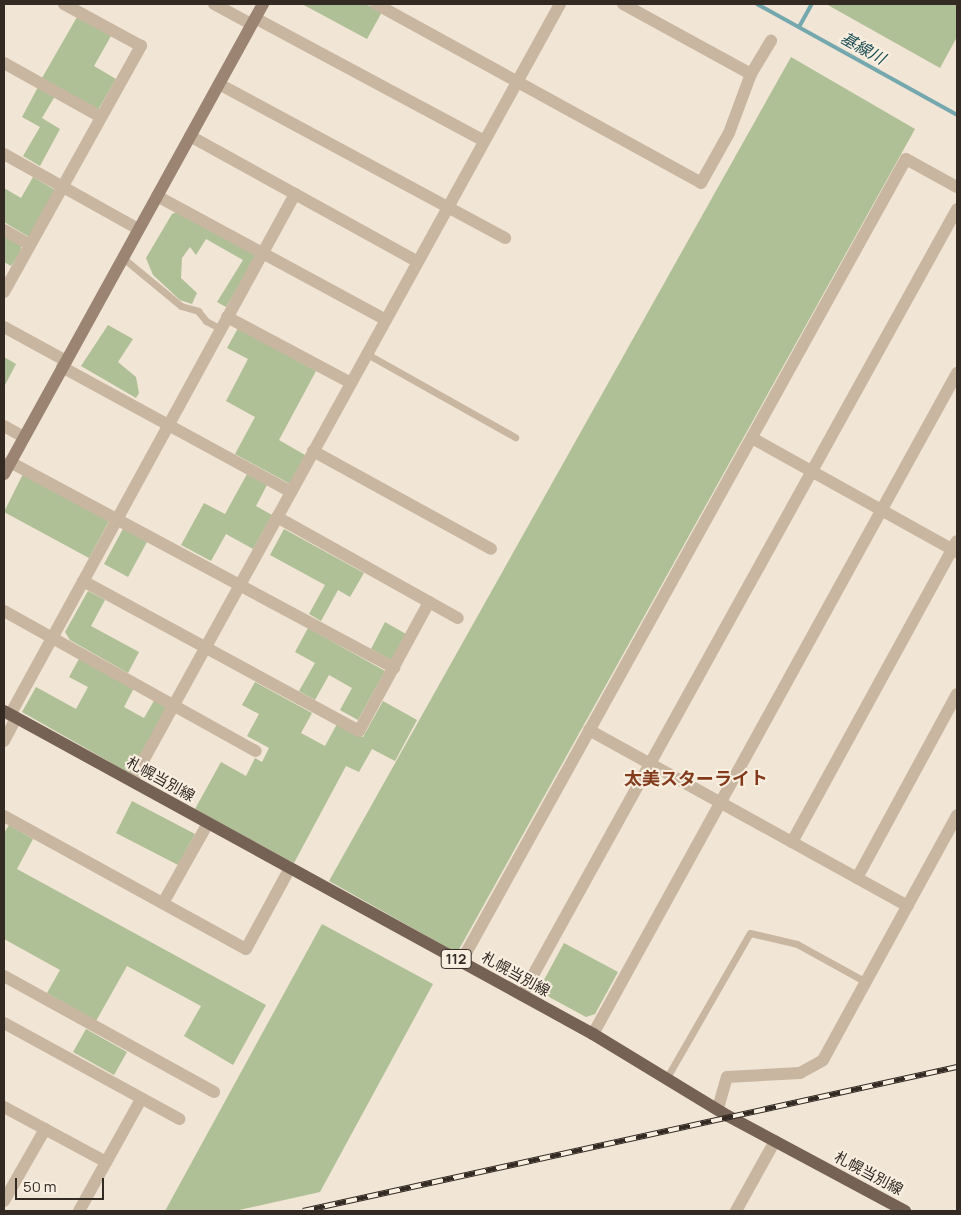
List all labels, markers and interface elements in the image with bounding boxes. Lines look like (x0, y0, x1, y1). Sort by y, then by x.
water label: 基線川 (837, 28, 889, 68)
street label: 札幌当別線 (124, 753, 198, 805)
district label: 太美スターライト (624, 767, 768, 789)
road number: 112 (440, 948, 472, 971)
street label: 札幌当別線 (479, 948, 553, 1000)
street label: 札幌当別線 (832, 1147, 906, 1199)
scale bar (18, 1168, 106, 1200)
text: 50 m (23, 1176, 57, 1197)

